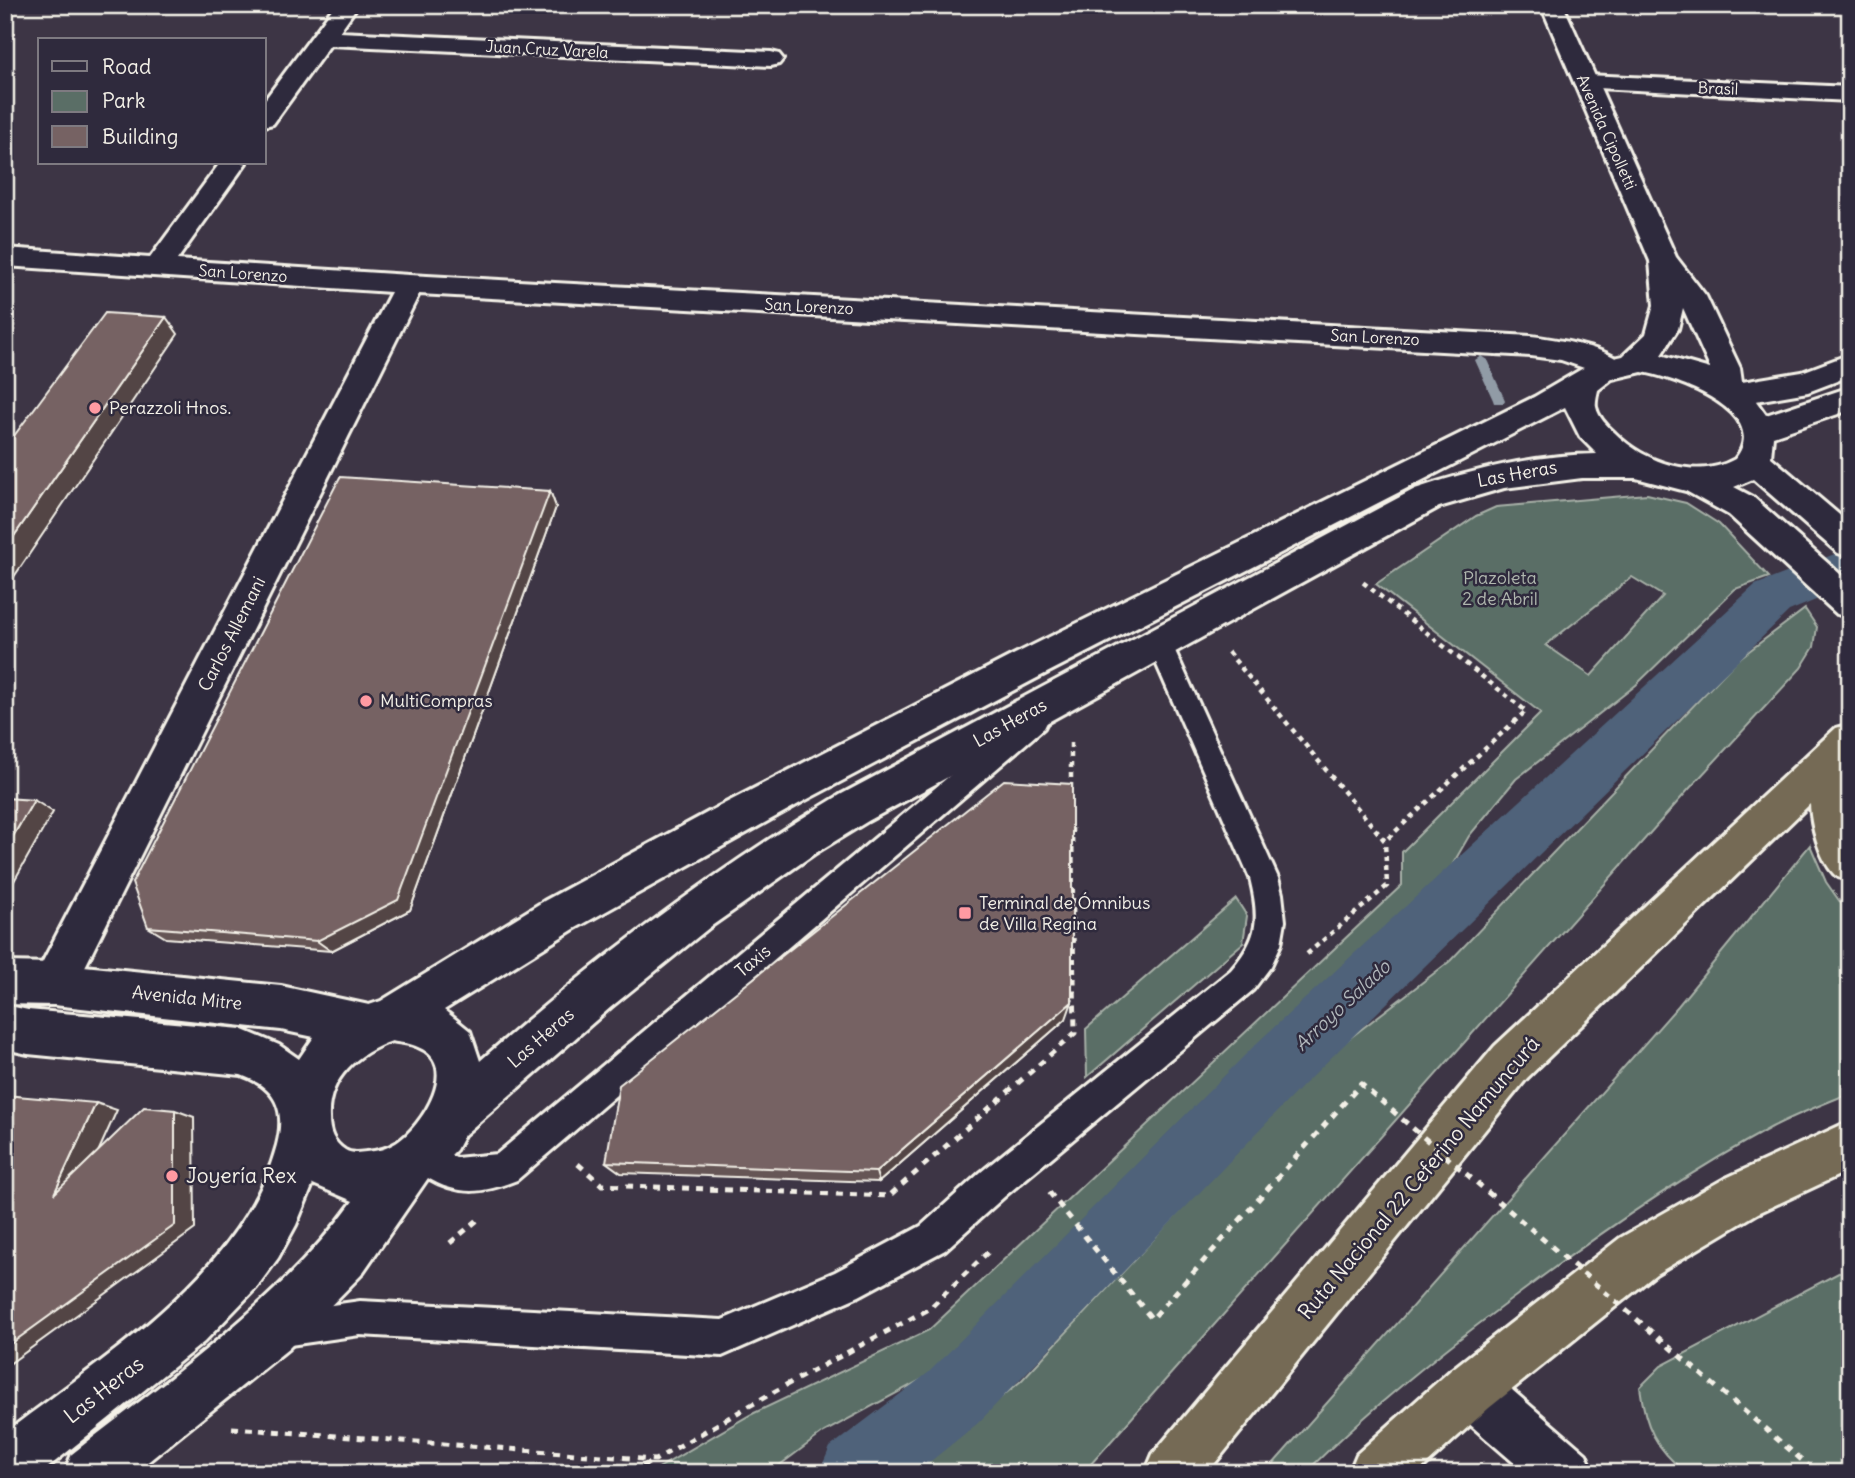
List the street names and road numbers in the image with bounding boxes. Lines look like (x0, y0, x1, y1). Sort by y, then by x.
street label: Juan Cruz Varela (485, 36, 609, 62)
street label: Avenida Cipolletti (1573, 71, 1641, 193)
street label: Brasil (1697, 77, 1739, 99)
street label: San Lorenzo (198, 260, 288, 286)
street label: San Lorenzo (764, 294, 854, 318)
street label: San Lorenzo (1330, 325, 1420, 349)
street label: Las Heras (1475, 455, 1559, 492)
street label: Carlos Allemani (193, 573, 270, 695)
street label: Las Heras (969, 693, 1051, 752)
street label: Taxis (730, 939, 775, 982)
street label: Avenida Mitre (131, 980, 243, 1015)
street label: Las Heras (503, 1003, 579, 1073)
street label: Ruta Nacional 22 Ceferino Namuncurá (1292, 1030, 1545, 1325)
street label: Las Heras (58, 1350, 149, 1429)

